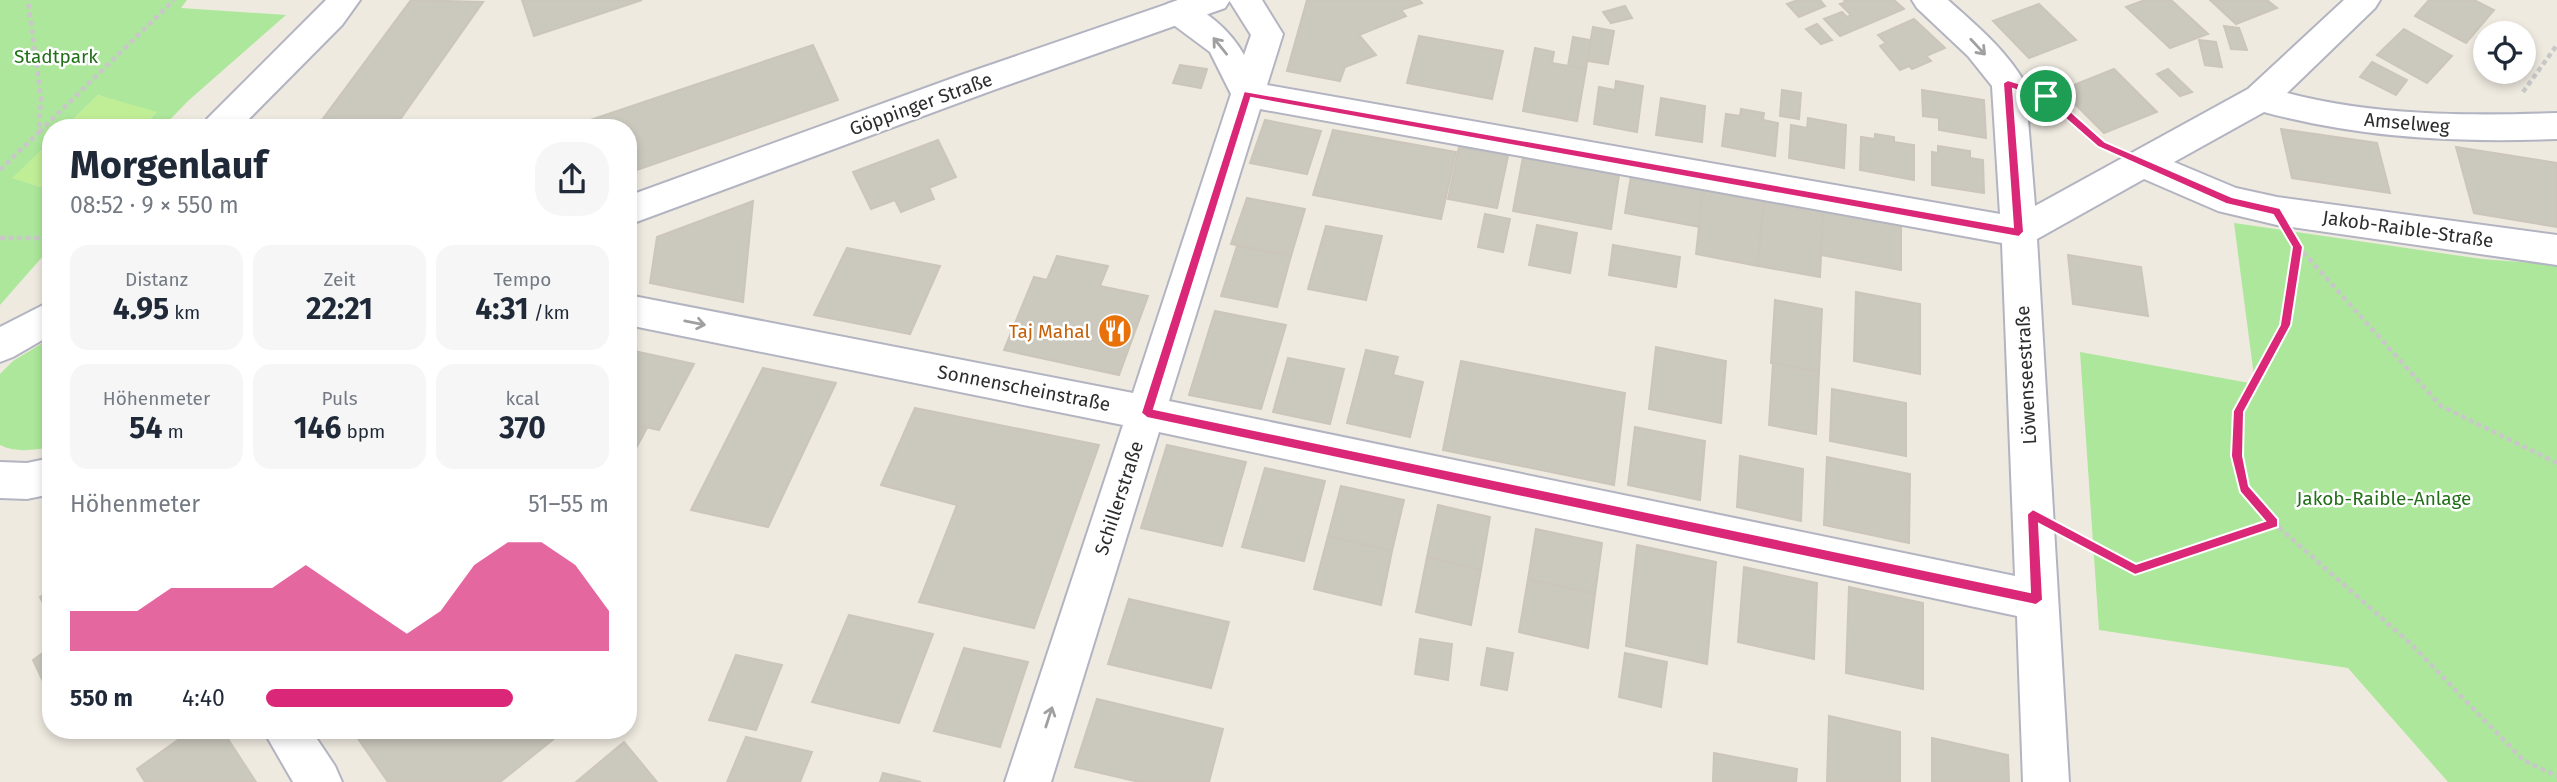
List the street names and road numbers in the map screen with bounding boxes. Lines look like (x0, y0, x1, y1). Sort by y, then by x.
street label: Göppinger Straße (846, 67, 996, 141)
street label: Amselweg (2363, 108, 2451, 138)
street label: Jakob-Raible-Straße (2321, 206, 2495, 252)
street label: Löwenseestraße (2011, 305, 2041, 445)
street label: Sonnenscheinstraße (936, 360, 1112, 416)
street label: Schillerstraße (1090, 438, 1148, 558)

